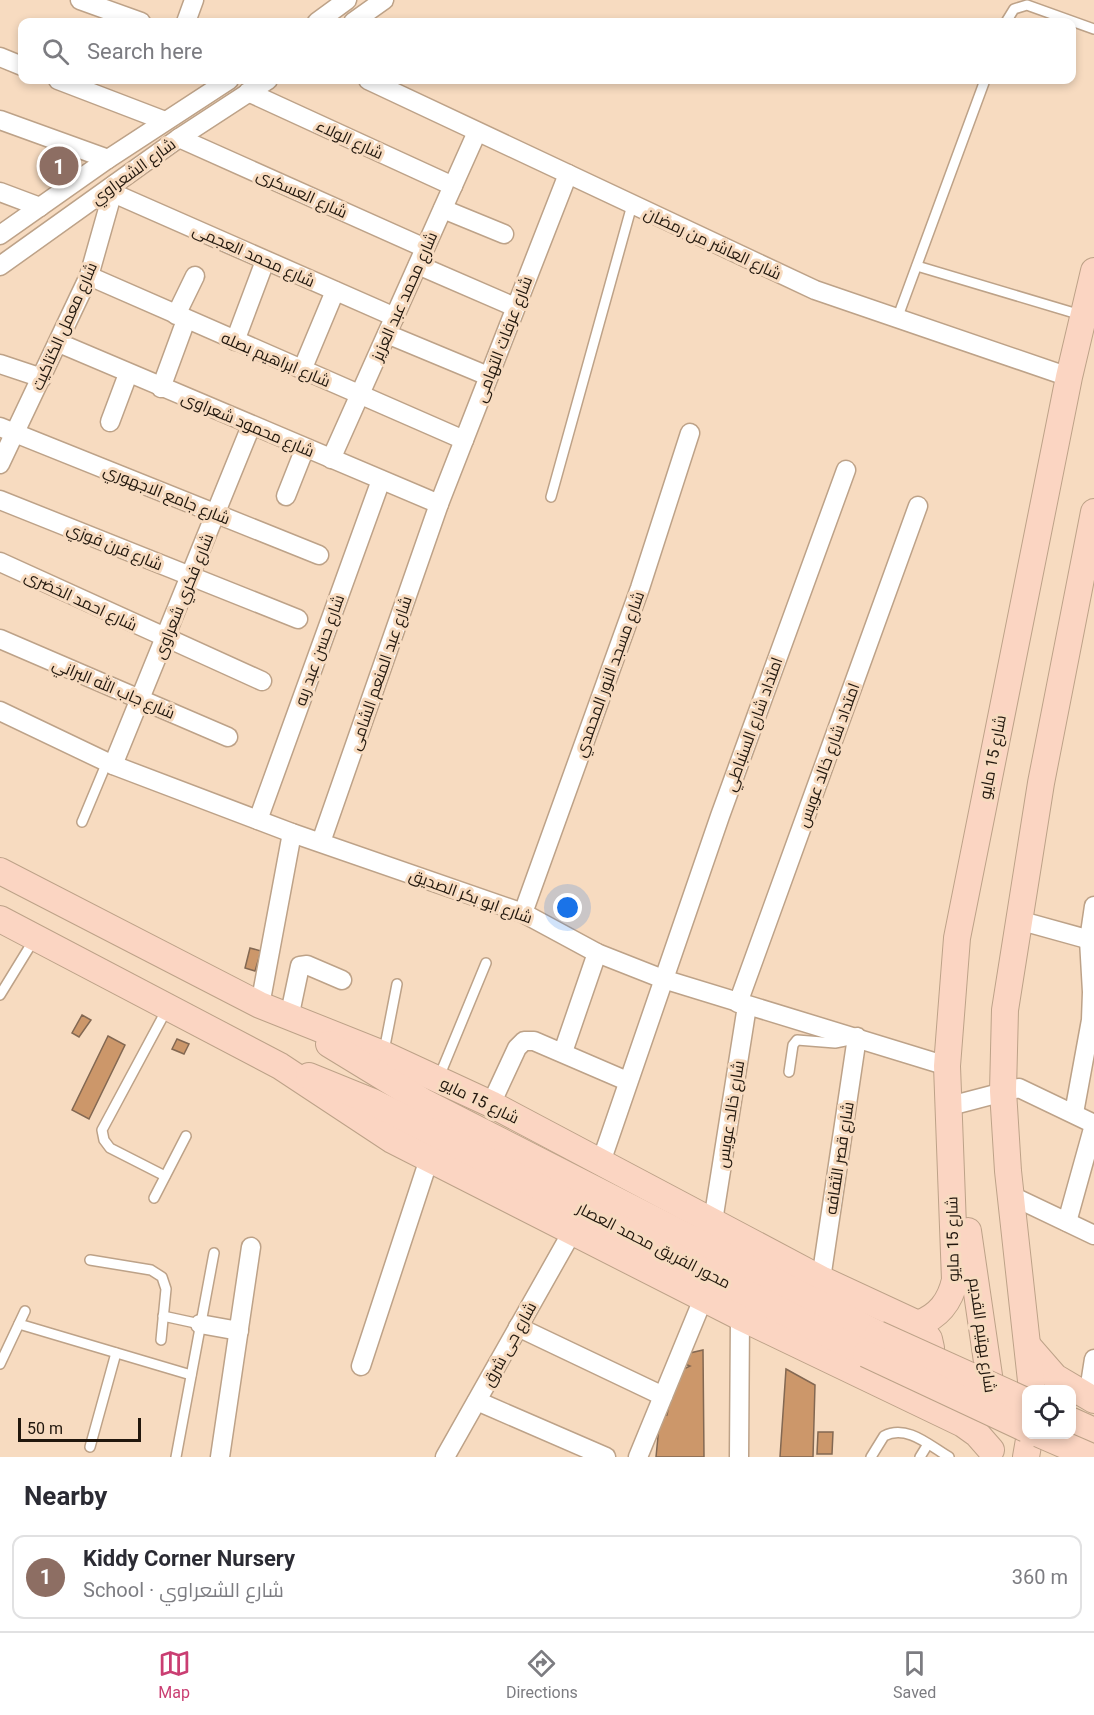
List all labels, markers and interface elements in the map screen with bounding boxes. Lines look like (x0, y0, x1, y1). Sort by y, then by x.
search box (18, 18, 1076, 84)
icon: search (39, 35, 72, 68)
text: Search here (87, 39, 203, 64)
street label: شارع الولاء (312, 116, 386, 165)
street label: شارع الشعراوي (87, 134, 182, 212)
pin: 1 (40, 144, 78, 188)
street label: شارع العسكرى (253, 165, 350, 224)
street label: شارع العاشر من رمضان (640, 203, 784, 285)
street label: شارع محمد العجمى (189, 220, 318, 293)
street label: شارع محمد عبد العزيز (367, 229, 443, 365)
street label: شارع معمل الكتاكيت (28, 259, 103, 394)
street label: شارع عرفات التهامى (471, 274, 538, 406)
street label: شارع ابراهيم بصله (218, 328, 333, 393)
street label: شارع محمود شعراوى (178, 388, 317, 463)
street label: شارع جامع الاجهوري (99, 460, 233, 532)
street label: شارع فرن فوزي (63, 519, 165, 578)
street label: شارع فكري شعراوى (150, 531, 221, 663)
street label: شارع احمد الخضرى (21, 566, 140, 637)
street label: شارع مسجد النور المحمدي (571, 589, 652, 761)
street label: شارع حسن عبد ربه (291, 592, 350, 709)
street label: شارع عبد المنعم الشامى (345, 593, 418, 754)
street label: شارع جاب الله البراني (48, 653, 178, 727)
street label: امتداد شارع السنباطي (720, 654, 790, 795)
street label: امتداد شارع خالد عويس (794, 680, 865, 831)
street label: شارع 15 مايو (975, 713, 1012, 801)
street label: شارع ابو بكر الصديق (406, 865, 535, 929)
your location (553, 893, 582, 922)
street label: شارع خالد عويس (713, 1059, 750, 1169)
street label: شارع 15 مايو (436, 1073, 522, 1130)
street label: شارع قصر الثقافه (821, 1100, 860, 1216)
street label: شارع 15 مايو (942, 1196, 965, 1282)
street label: محور الفريق محمد العصار (573, 1198, 734, 1293)
street label: شارع بهتيم القديم (963, 1276, 1000, 1394)
street label: شارع حى شرق (478, 1299, 542, 1391)
map controls (1022, 1385, 1076, 1439)
button: locate (1022, 1385, 1076, 1439)
scale bar (18, 1415, 141, 1442)
text: 50 m (27, 1419, 63, 1438)
text: Nearby (24, 1481, 107, 1511)
text: Kiddy Corner Nursery (83, 1546, 295, 1571)
text: 1 (40, 1565, 51, 1589)
text: 360 m (1012, 1565, 1068, 1589)
text: School · شارع الشعراوي (83, 1578, 284, 1602)
tab: Map (158, 1647, 191, 1702)
tab: Directions (506, 1647, 578, 1702)
tab: Saved (893, 1647, 936, 1702)

